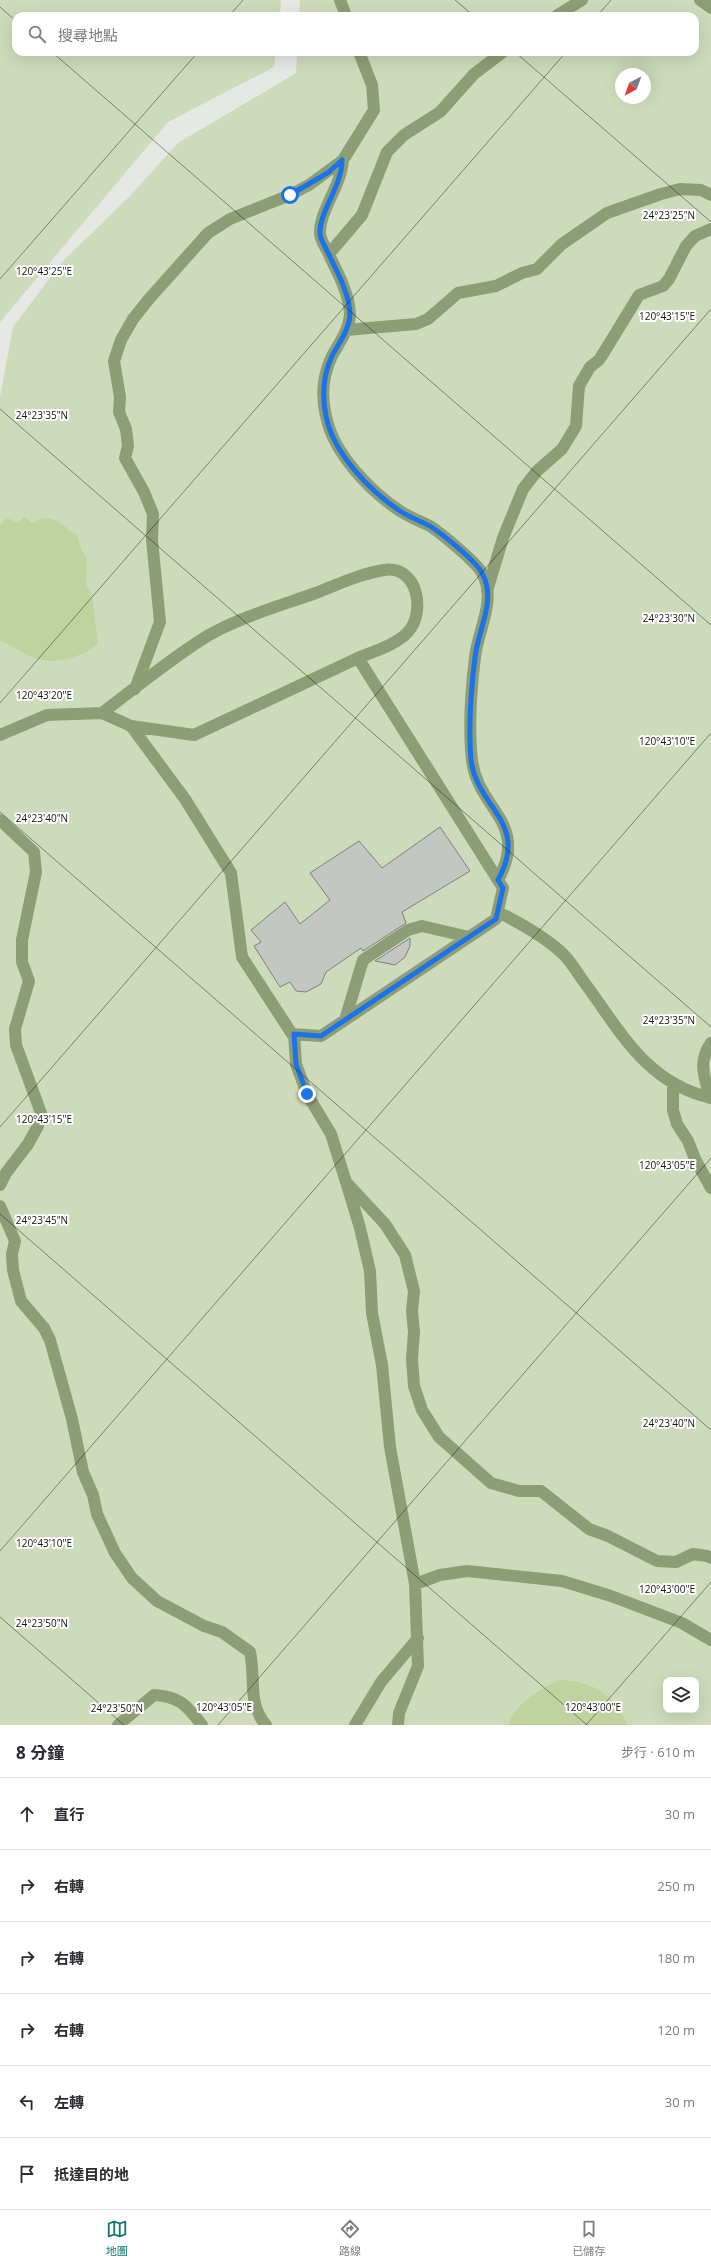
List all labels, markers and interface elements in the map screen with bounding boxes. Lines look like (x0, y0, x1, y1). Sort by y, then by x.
search box (12, 12, 699, 56)
icon: search (26, 23, 48, 45)
text: 搜尋地點 (58, 25, 118, 45)
north arrow (615, 68, 651, 104)
route start (281, 186, 299, 204)
text: 24°23'25"N (643, 208, 695, 222)
text: 120°43'25"E (16, 264, 72, 278)
text: 120°43'15"E (639, 309, 695, 323)
text: 24°23'35"N (16, 408, 68, 422)
text: 24°23'30"N (643, 611, 695, 625)
text: 120°43'20"E (16, 688, 72, 702)
text: 120°43'10"E (639, 734, 695, 748)
text: 24°23'40"N (16, 811, 68, 825)
text: 24°23'35"N (643, 1013, 695, 1027)
route end (298, 1085, 316, 1103)
text: 120°43'15"E (16, 1112, 72, 1126)
text: 120°43'05"E (639, 1158, 695, 1172)
text: 24°23'45"N (16, 1213, 68, 1227)
text: 24°23'40"N (643, 1416, 695, 1430)
text: 120°43'10"E (16, 1536, 72, 1550)
text: 120°43'00"E (639, 1582, 695, 1596)
text: 24°23'50"N (16, 1616, 68, 1630)
map controls (663, 1677, 699, 1713)
button: layers (663, 1677, 699, 1713)
text: 120°43'05"E (196, 1700, 252, 1714)
text: 120°43'00"E (565, 1700, 621, 1714)
text: 24°23'50"N (91, 1701, 143, 1715)
text: 8 分鐘 (16, 1741, 64, 1764)
text: 步行 · 610 m (621, 1743, 695, 1761)
icon: ahead (16, 1803, 38, 1825)
text: 直行 (54, 1804, 84, 1824)
text: 30 m (665, 1805, 695, 1823)
icon: right (16, 1875, 38, 1897)
text: 右轉 (54, 1876, 84, 1896)
text: 250 m (657, 1877, 695, 1895)
icon: right (16, 1947, 38, 1969)
text: 右轉 (54, 1948, 84, 1968)
text: 180 m (657, 1949, 695, 1967)
icon: right (16, 2019, 38, 2041)
text: 右轉 (54, 2020, 84, 2040)
text: 120 m (657, 2021, 695, 2039)
icon: left (16, 2091, 38, 2113)
text: 左轉 (54, 2092, 84, 2112)
text: 30 m (665, 2093, 695, 2111)
icon: arrive (16, 2163, 38, 2185)
text: 抵達目的地 (54, 2164, 129, 2184)
tab: 地圖 (106, 2218, 128, 2258)
tab: 路線 (339, 2218, 361, 2258)
tab: 已儲存 (572, 2218, 605, 2258)

